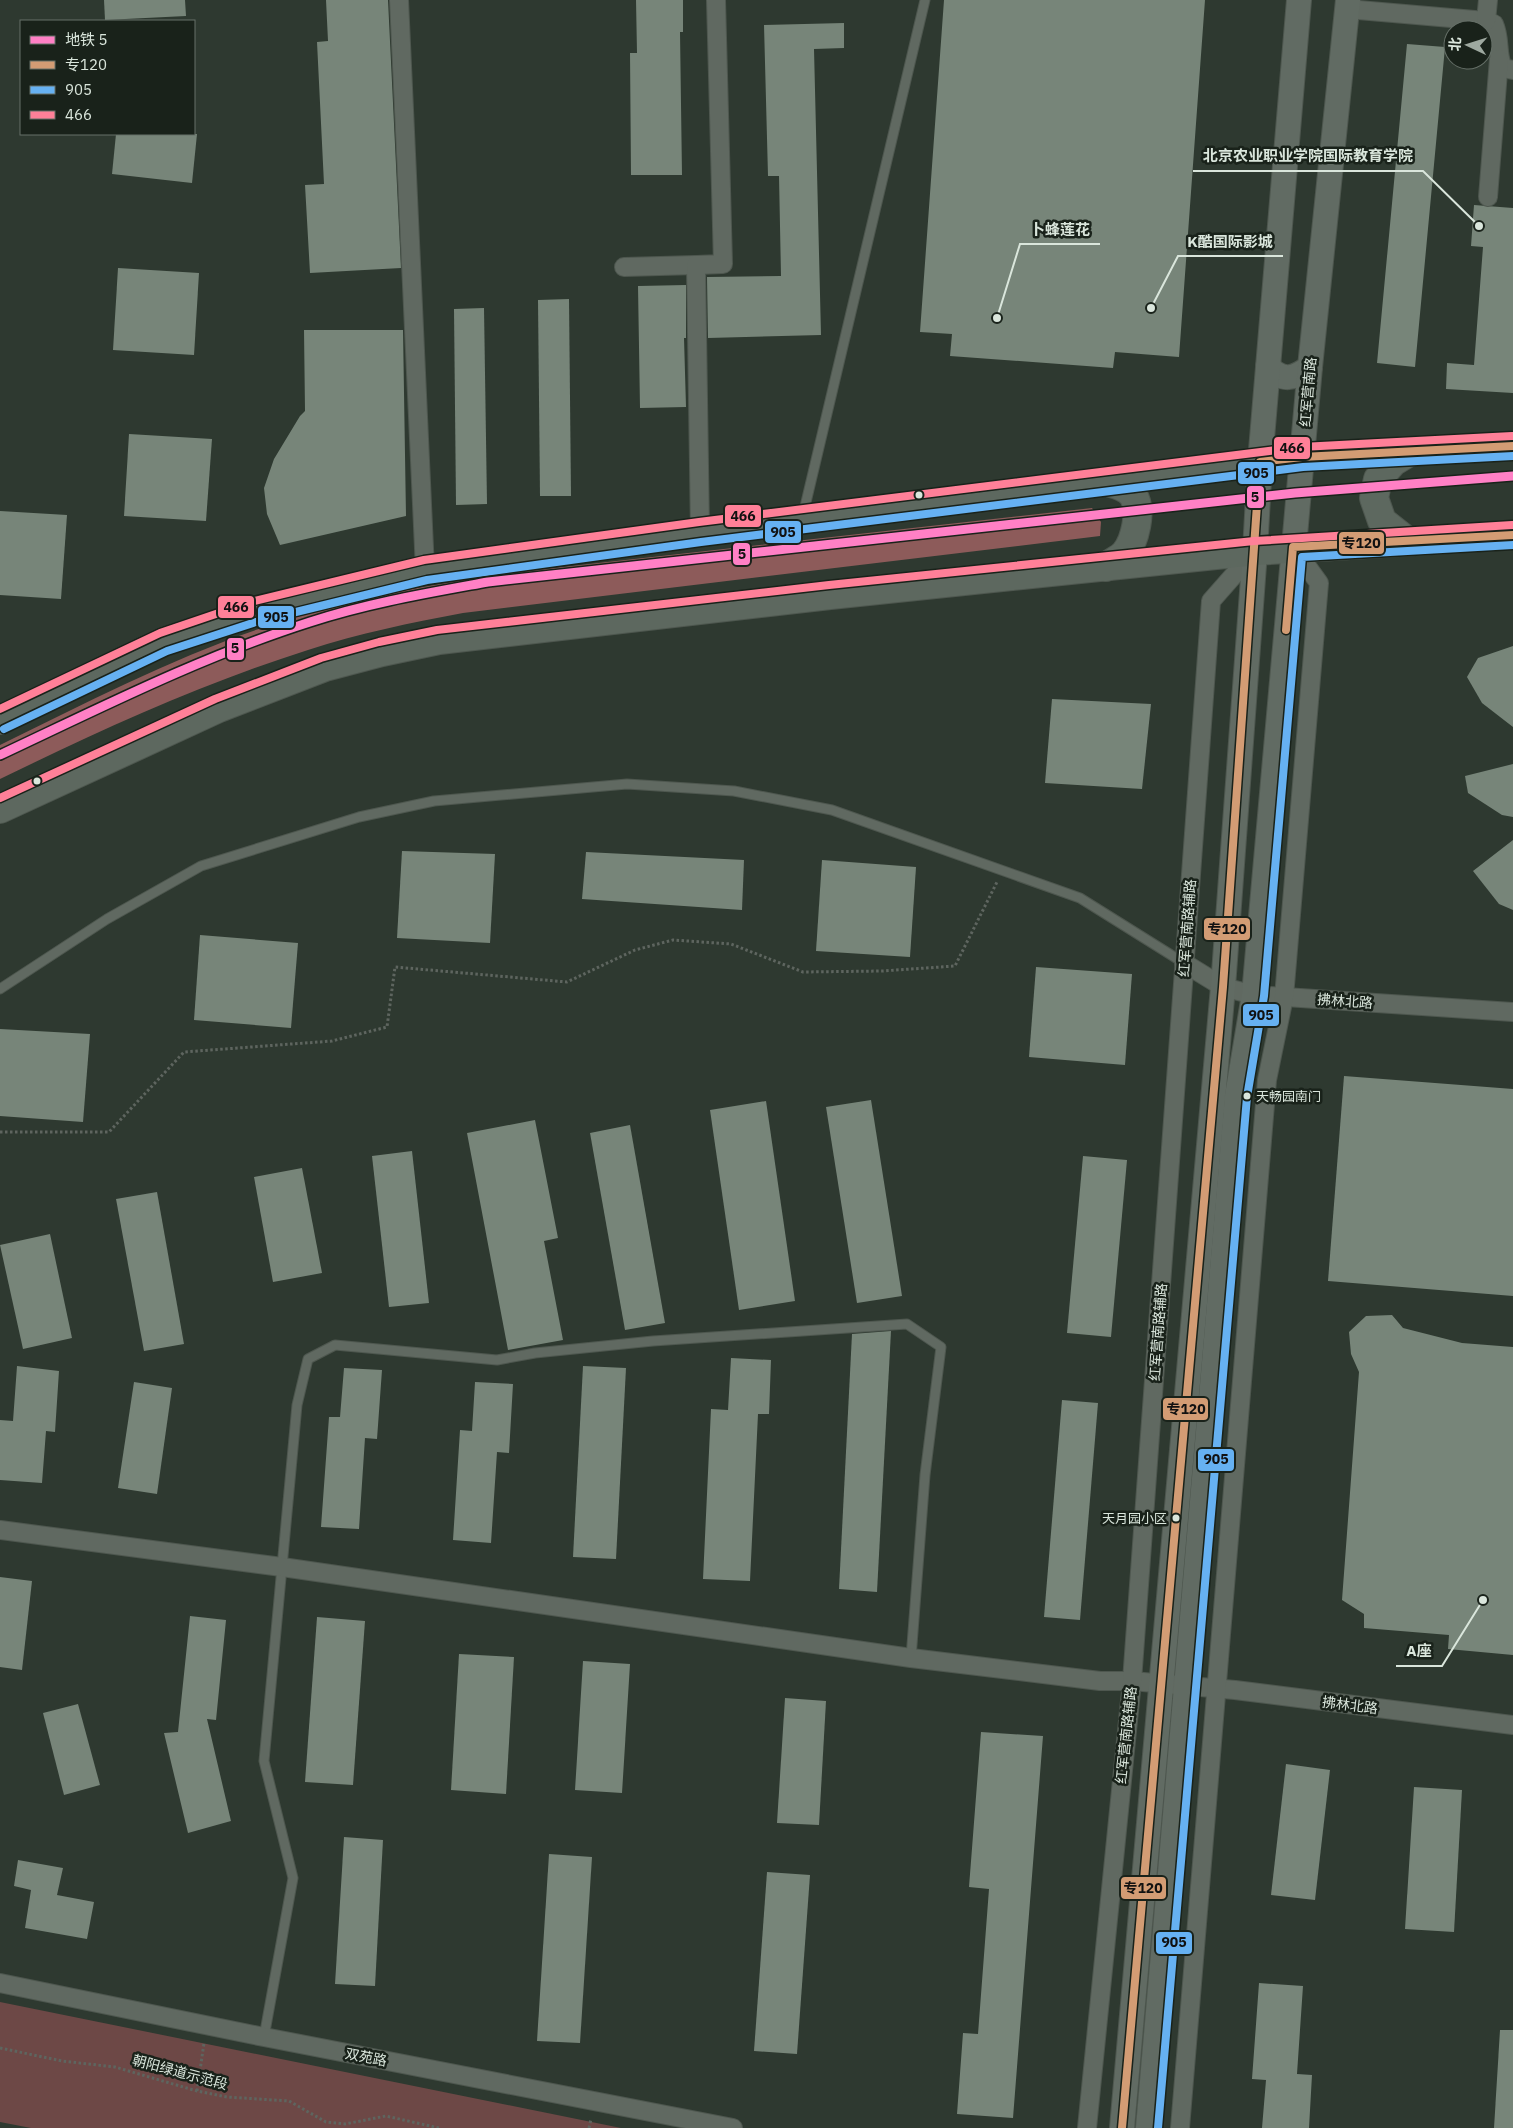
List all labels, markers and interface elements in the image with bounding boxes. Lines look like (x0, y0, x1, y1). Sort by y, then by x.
legend (20, 20, 195, 135)
north arrow (1443, 20, 1493, 70)
text: 地铁 5 (65, 30, 108, 49)
text: 北 (1446, 36, 1464, 52)
text: 专120 (65, 55, 107, 74)
text: 905 (65, 80, 92, 99)
text: 466 (65, 105, 92, 124)
callout: 北京农业职业学院国际教育学院 (1193, 141, 1423, 171)
text: 北京农业职业学院国际教育学院 (1203, 146, 1413, 165)
callout: 卜蜂莲花 (1020, 214, 1100, 244)
text: 卜蜂莲花 (1030, 220, 1090, 239)
callout: K酷国际影城 (1178, 226, 1283, 256)
text: K酷国际影城 (1187, 232, 1273, 251)
street label: 红军营南路 (1296, 356, 1320, 428)
line badge: 466 (1273, 436, 1311, 460)
text: 466 (1279, 439, 1305, 457)
line badge: 905 (1237, 461, 1275, 485)
text: 905 (1243, 464, 1269, 482)
line badge: 5 (1246, 485, 1265, 509)
text: 5 (1251, 488, 1259, 506)
unlabelled marker (914, 490, 924, 500)
line badge: 466 (724, 504, 762, 528)
text: 466 (730, 507, 756, 525)
line badge: 905 (764, 520, 802, 544)
text: 905 (770, 523, 796, 541)
line badge: 专120 (1338, 531, 1385, 555)
text: 专120 (1341, 534, 1381, 552)
line badge: 5 (732, 542, 751, 566)
text: 5 (738, 545, 746, 563)
line badge: 466 (217, 595, 255, 619)
text: 466 (223, 598, 249, 616)
line badge: 905 (257, 605, 295, 629)
text: 905 (263, 608, 289, 626)
line badge: 5 (226, 637, 245, 661)
text: 5 (231, 639, 239, 657)
unlabelled marker (32, 776, 42, 786)
street label: 红军营南路辅路 (1175, 878, 1199, 978)
line badge: 专120 (1203, 917, 1251, 941)
text: 专120 (1207, 920, 1247, 938)
street label: 拂林北路 (1316, 990, 1374, 1012)
line badge: 905 (1242, 1003, 1280, 1027)
text: 905 (1248, 1006, 1274, 1024)
place label: 天畅园南门 (1256, 1088, 1321, 1105)
marker: 天畅园南门 (1242, 1091, 1252, 1101)
street label: 红军营南路辅路 (1146, 1282, 1170, 1382)
line badge: 专120 (1162, 1397, 1209, 1421)
text: 专120 (1166, 1400, 1206, 1418)
line badge: 905 (1197, 1448, 1235, 1472)
text: 905 (1203, 1450, 1229, 1468)
place label: 天月园小区 (1102, 1510, 1167, 1527)
marker: 天月园小区 (1171, 1513, 1181, 1523)
callout: A座 (1396, 1636, 1442, 1666)
text: A座 (1406, 1641, 1432, 1660)
street label: 红军营南路辅路 (1112, 1685, 1140, 1785)
street label: 拂林北路 (1321, 1693, 1379, 1717)
line badge: 专120 (1120, 1876, 1167, 1900)
text: 专120 (1123, 1879, 1163, 1897)
line badge: 905 (1155, 1931, 1193, 1955)
text: 905 (1161, 1933, 1187, 1951)
street label: 双苑路 (344, 2044, 388, 2070)
street label: 朝阳绿道示范段 (130, 2051, 230, 2093)

